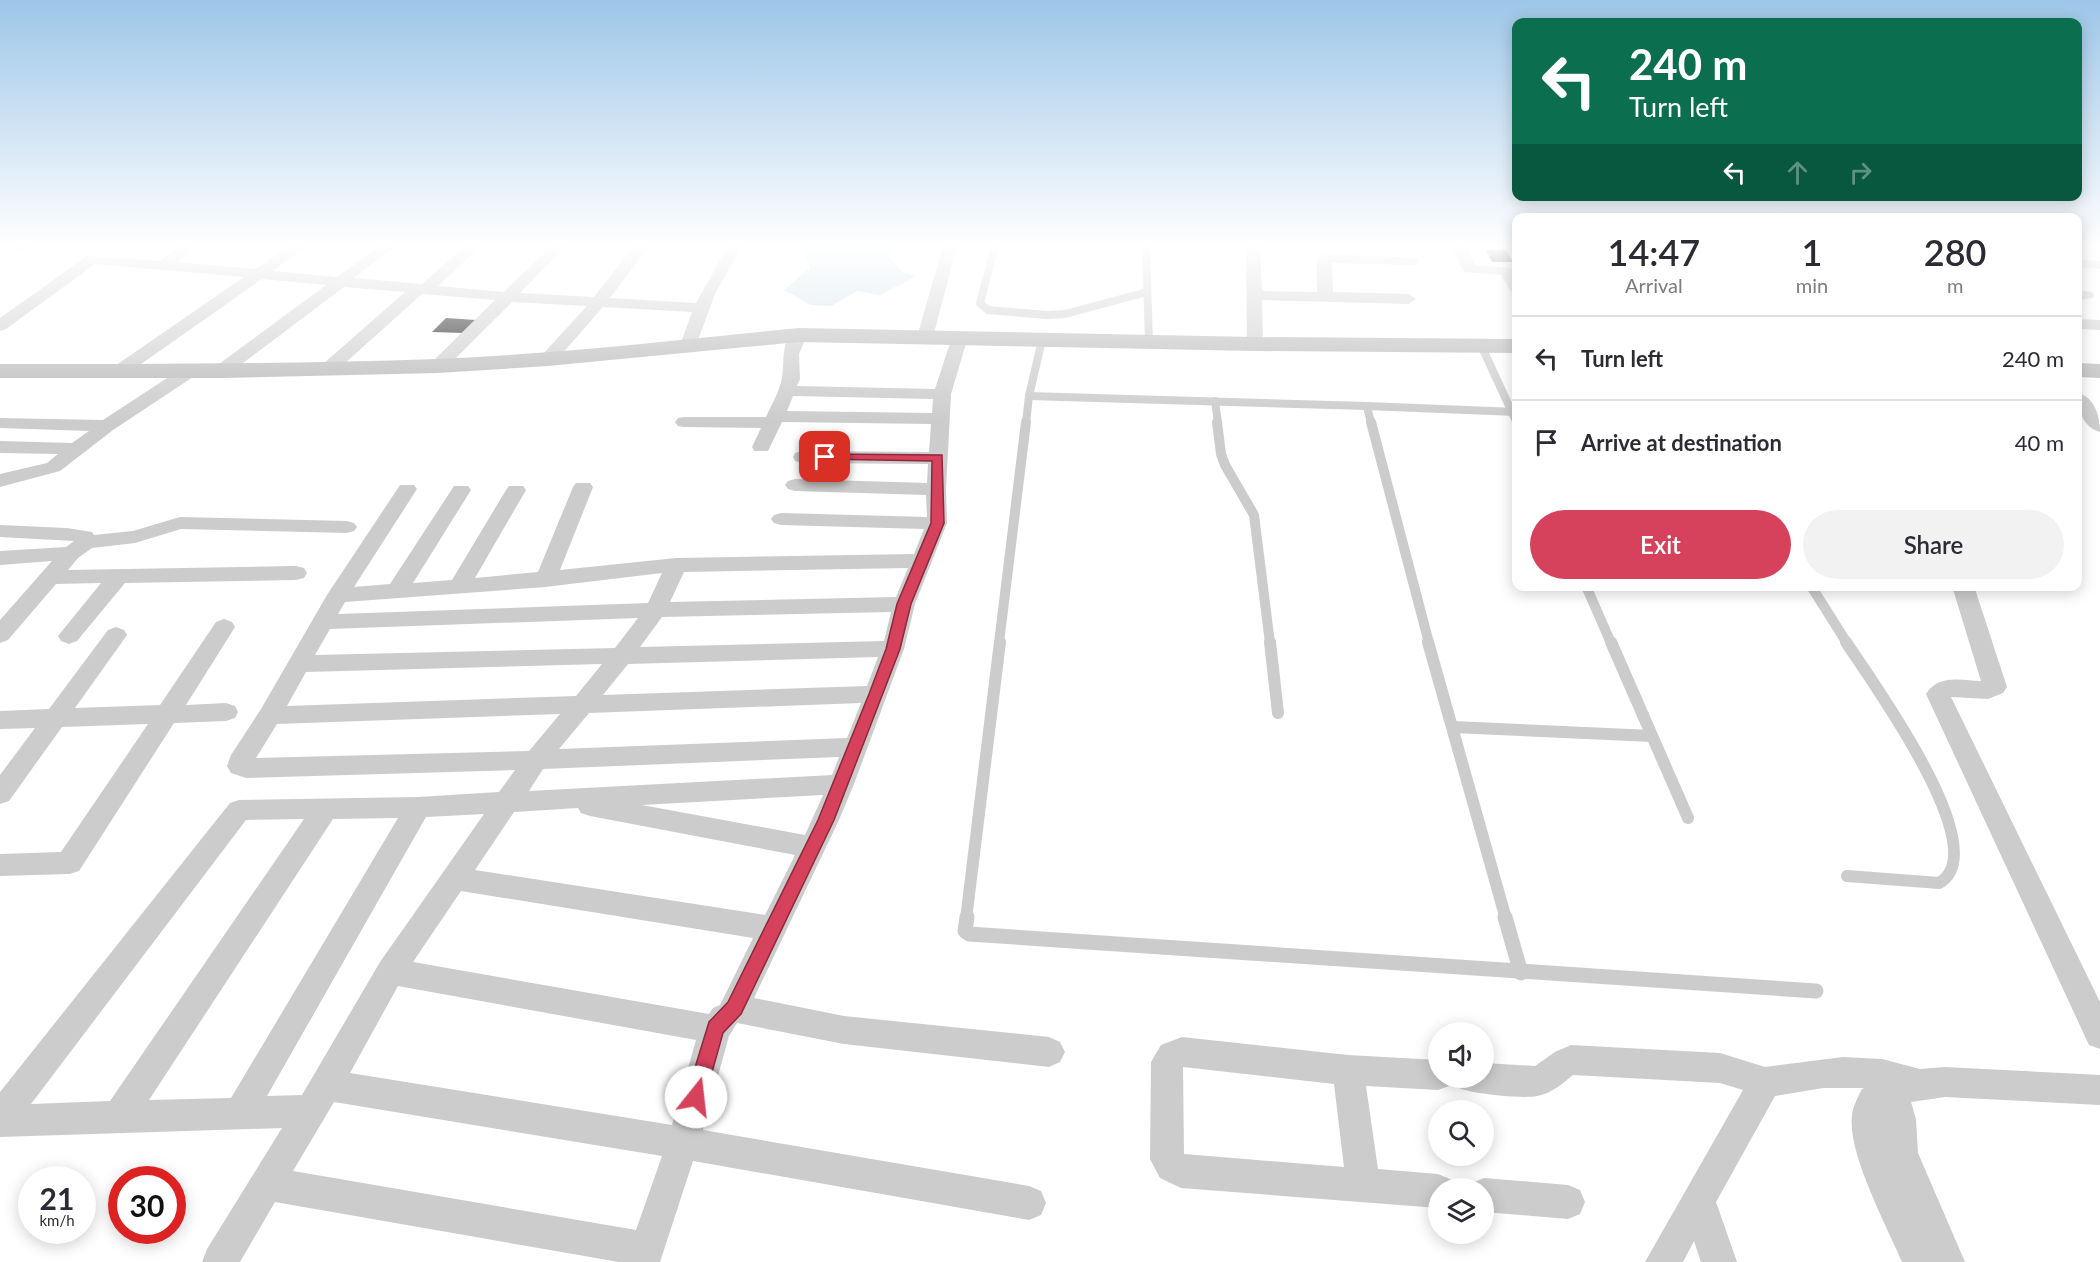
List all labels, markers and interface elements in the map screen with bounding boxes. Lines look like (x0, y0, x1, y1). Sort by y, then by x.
text: 240 m (1629, 39, 1747, 89)
icon: left (1530, 42, 1608, 120)
text: Turn left (1629, 90, 1728, 123)
icon: left (1718, 156, 1751, 189)
icon: ahead (1781, 156, 1814, 189)
icon: right (1844, 156, 1877, 189)
text: 14:47 (1608, 230, 1700, 274)
text: 1 (1802, 230, 1822, 274)
text: 280 (1924, 230, 1986, 274)
text: Arrival (1625, 273, 1683, 297)
text: min (1796, 273, 1828, 297)
text: m (1947, 273, 1963, 297)
icon: left (1530, 342, 1563, 375)
text: Turn left (1581, 345, 1663, 372)
text: 240 m (2002, 345, 2064, 372)
icon: arrive (1530, 426, 1563, 459)
text: Arrive at destination (1581, 429, 1782, 456)
text: 40 m (2015, 429, 2064, 456)
pin (799, 431, 850, 482)
icon: arrive (808, 440, 841, 473)
button: Exit (1530, 510, 1791, 579)
button: Share (1803, 510, 2064, 579)
map controls (1428, 1022, 1494, 1244)
button: sound (1428, 1022, 1494, 1088)
position arrow (664, 1065, 728, 1129)
button: search (1428, 1100, 1494, 1166)
speed limit sign: 30 (108, 1166, 186, 1244)
button: layers (1428, 1178, 1494, 1244)
text: 21 (40, 1180, 74, 1216)
text: km/h (39, 1211, 75, 1229)

